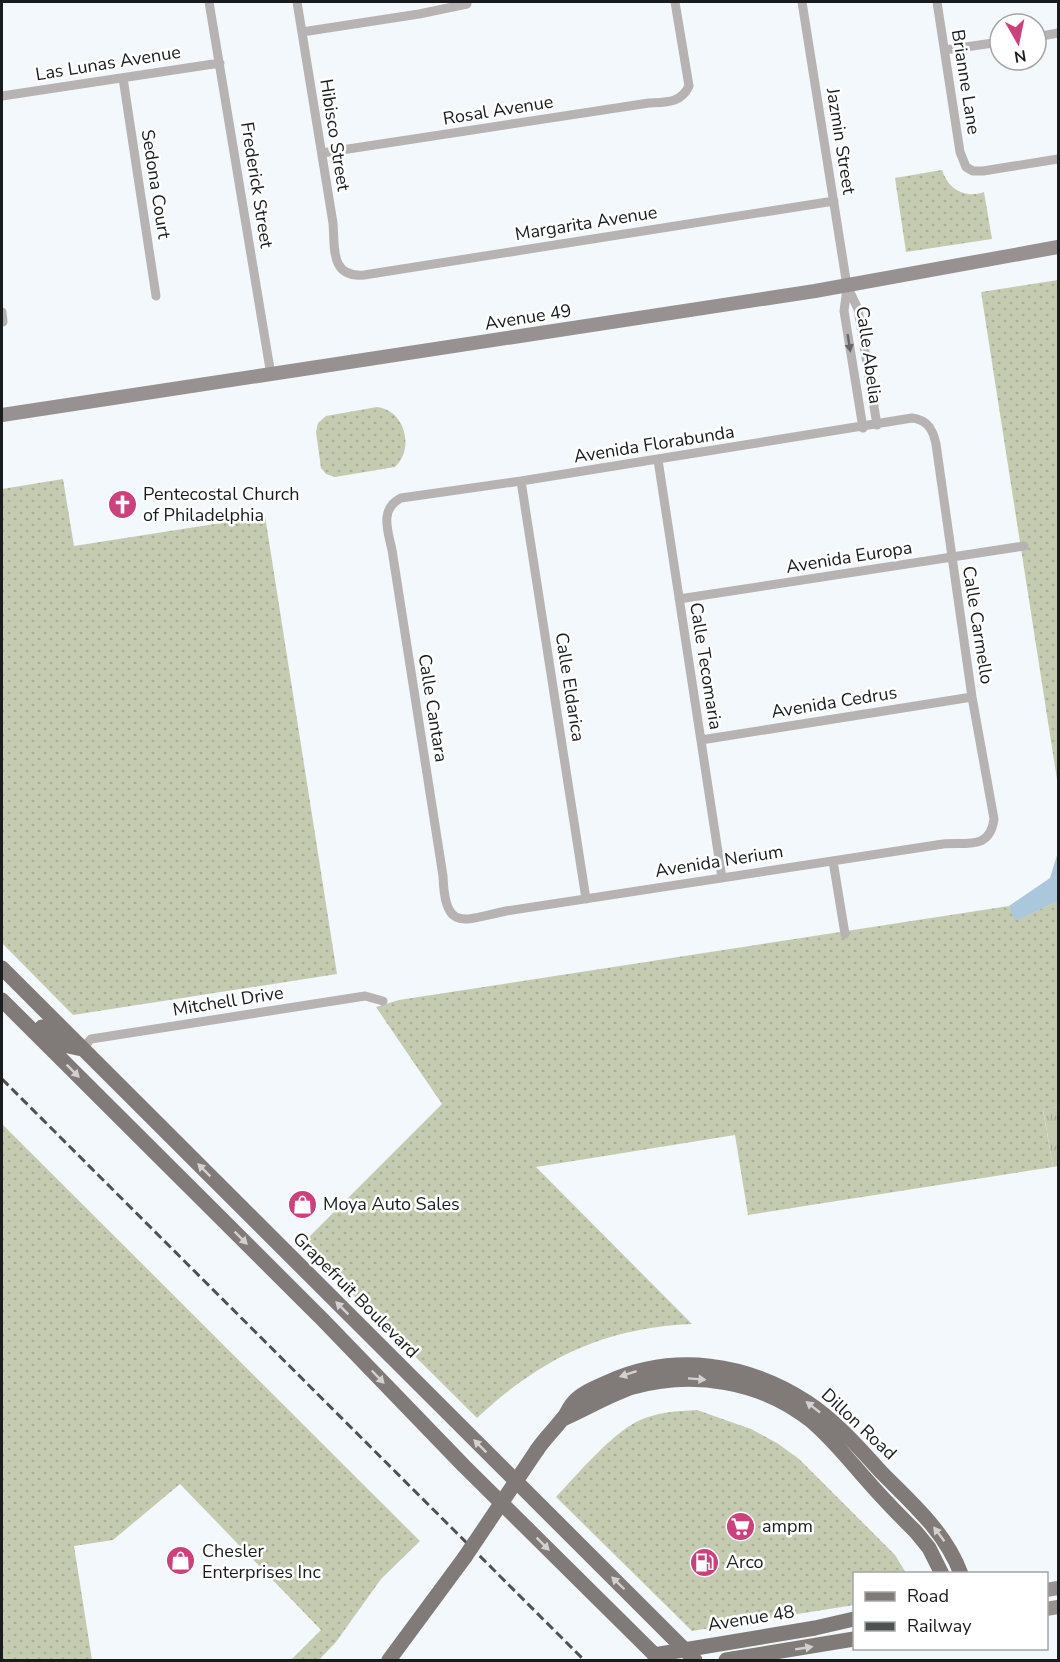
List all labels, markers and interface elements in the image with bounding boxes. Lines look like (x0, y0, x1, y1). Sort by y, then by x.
north arrow (988, 12, 1048, 72)
street label: Brianne Lane (946, 28, 986, 136)
street label: Las Lunas Avenue (34, 40, 182, 86)
text: N (1013, 44, 1028, 68)
street label: Hibisco Street (314, 77, 356, 193)
street label: Jazmin Street (821, 85, 861, 197)
street label: Rosal Avenue (441, 89, 555, 131)
street label: Frederick Street (235, 120, 279, 250)
street label: Sedona Court (136, 128, 177, 241)
street label: Margarita Avenue (513, 200, 659, 246)
street label: Avenue 49 (483, 298, 573, 336)
street label: Calle Abelia (850, 305, 888, 405)
one-way arrow (845, 334, 854, 353)
street label: Avenida Florabunda (572, 419, 736, 469)
place label: Pentecostal Church of Philadelphia (143, 482, 299, 527)
church icon: Pentecostal Church of Philadelphia (106, 488, 138, 520)
street label: Avenida Europa (784, 535, 914, 579)
street label: Calle Carmello (957, 564, 999, 686)
street label: Calle Tecomaria (684, 601, 728, 731)
street label: Calle Eldarica (550, 631, 590, 743)
street label: Calle Cantara (413, 652, 453, 764)
street label: Avenida Cedrus (769, 680, 899, 724)
street label: Avenida Nerium (653, 839, 785, 883)
street label: Mitchell Drive (171, 980, 285, 1022)
one-way arrow (65, 1064, 79, 1078)
one-way arrow (197, 1164, 211, 1178)
shop icon: Moya Auto Sales (286, 1188, 318, 1220)
place label: Moya Auto Sales (323, 1192, 460, 1216)
street label: Grapefruit Boulevard (288, 1227, 424, 1363)
one-way arrow (233, 1231, 247, 1245)
one-way arrow (334, 1301, 349, 1315)
one-way arrow (371, 1369, 384, 1384)
one-way arrow (619, 1370, 637, 1380)
one-way arrow (688, 1374, 707, 1384)
street label: Dillon Road (816, 1383, 902, 1465)
one-way arrow (805, 1401, 820, 1413)
one-way arrow (473, 1439, 487, 1453)
supermarket icon: ampm (725, 1510, 757, 1542)
place label: ampm (762, 1514, 813, 1538)
one-way arrow (934, 1527, 946, 1542)
one-way arrow (536, 1537, 550, 1551)
place label: Chesler Enterprises Inc (202, 1539, 321, 1584)
shop icon: Chesler Enterprises Inc (165, 1545, 197, 1577)
fuel station icon: Arco (689, 1546, 721, 1578)
place label: Arco (726, 1550, 764, 1574)
legend (853, 1572, 1048, 1650)
one-way arrow (611, 1577, 625, 1591)
text: Road (907, 1584, 949, 1608)
street label: Avenue 48 (706, 1599, 796, 1637)
text: Railway (907, 1614, 972, 1638)
one-way arrow (795, 1643, 814, 1652)

